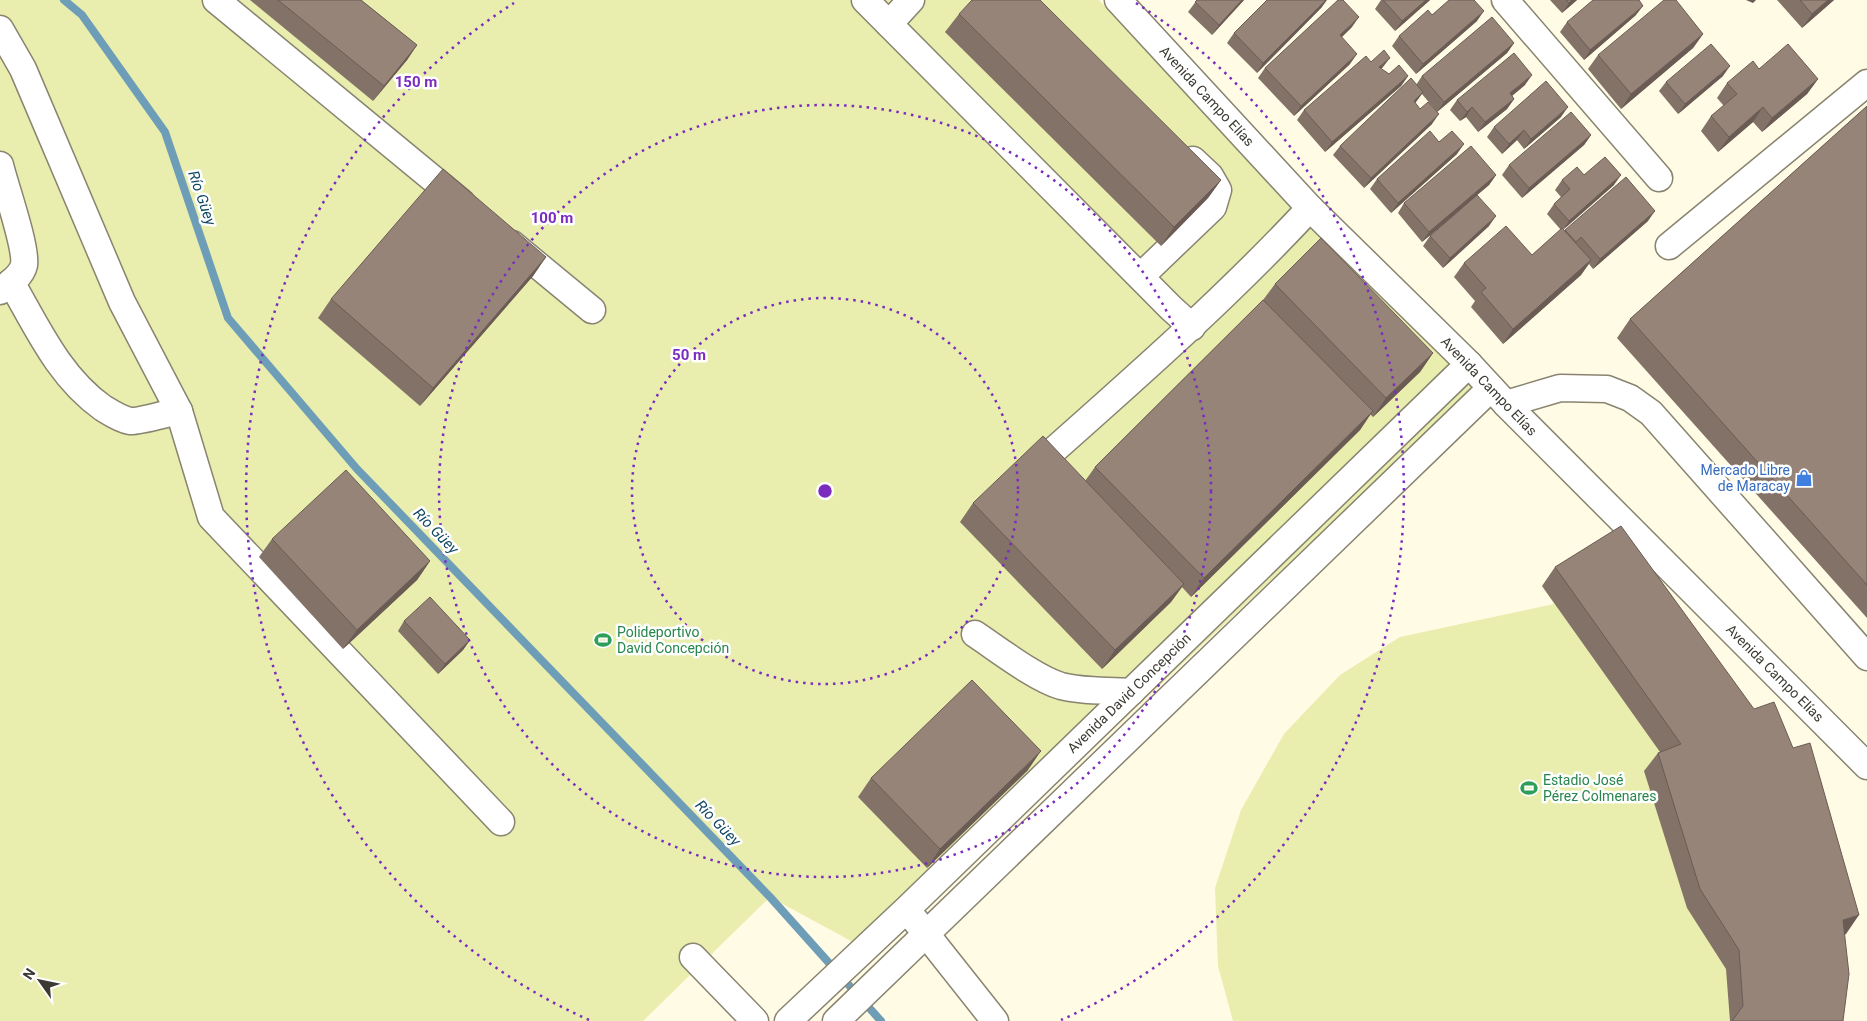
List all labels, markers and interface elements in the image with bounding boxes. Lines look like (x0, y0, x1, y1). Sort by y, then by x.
street label: Avenida Campo Elías (1156, 43, 1258, 149)
text: 150 m (395, 73, 437, 91)
water label: Río Güey (184, 168, 220, 229)
text: 100 m (531, 209, 573, 227)
street label: Avenida Campo Elías (1438, 333, 1540, 439)
text: 50 m (672, 346, 706, 364)
place label: Mercado Libre de Maracay (1701, 462, 1790, 494)
shop icon: Mercado Libre de Maracay (1794, 468, 1814, 488)
centre of rings (816, 482, 834, 500)
water label: Río Güey (410, 504, 463, 559)
street label: Avenida Campo Elías (1723, 621, 1827, 725)
place label: Polideportivo David Concepción (617, 624, 729, 656)
sports icon: Polideportivo David Concepción (593, 630, 613, 650)
street label: Avenida David Concepción (1064, 630, 1194, 756)
place label: Estadio José Pérez Colmenares (1543, 772, 1656, 804)
sports icon: Estadio José Pérez Colmenares (1519, 778, 1539, 798)
water label: Río Güey (692, 796, 745, 851)
north arrow (15, 956, 65, 1006)
text: N (20, 965, 39, 982)

